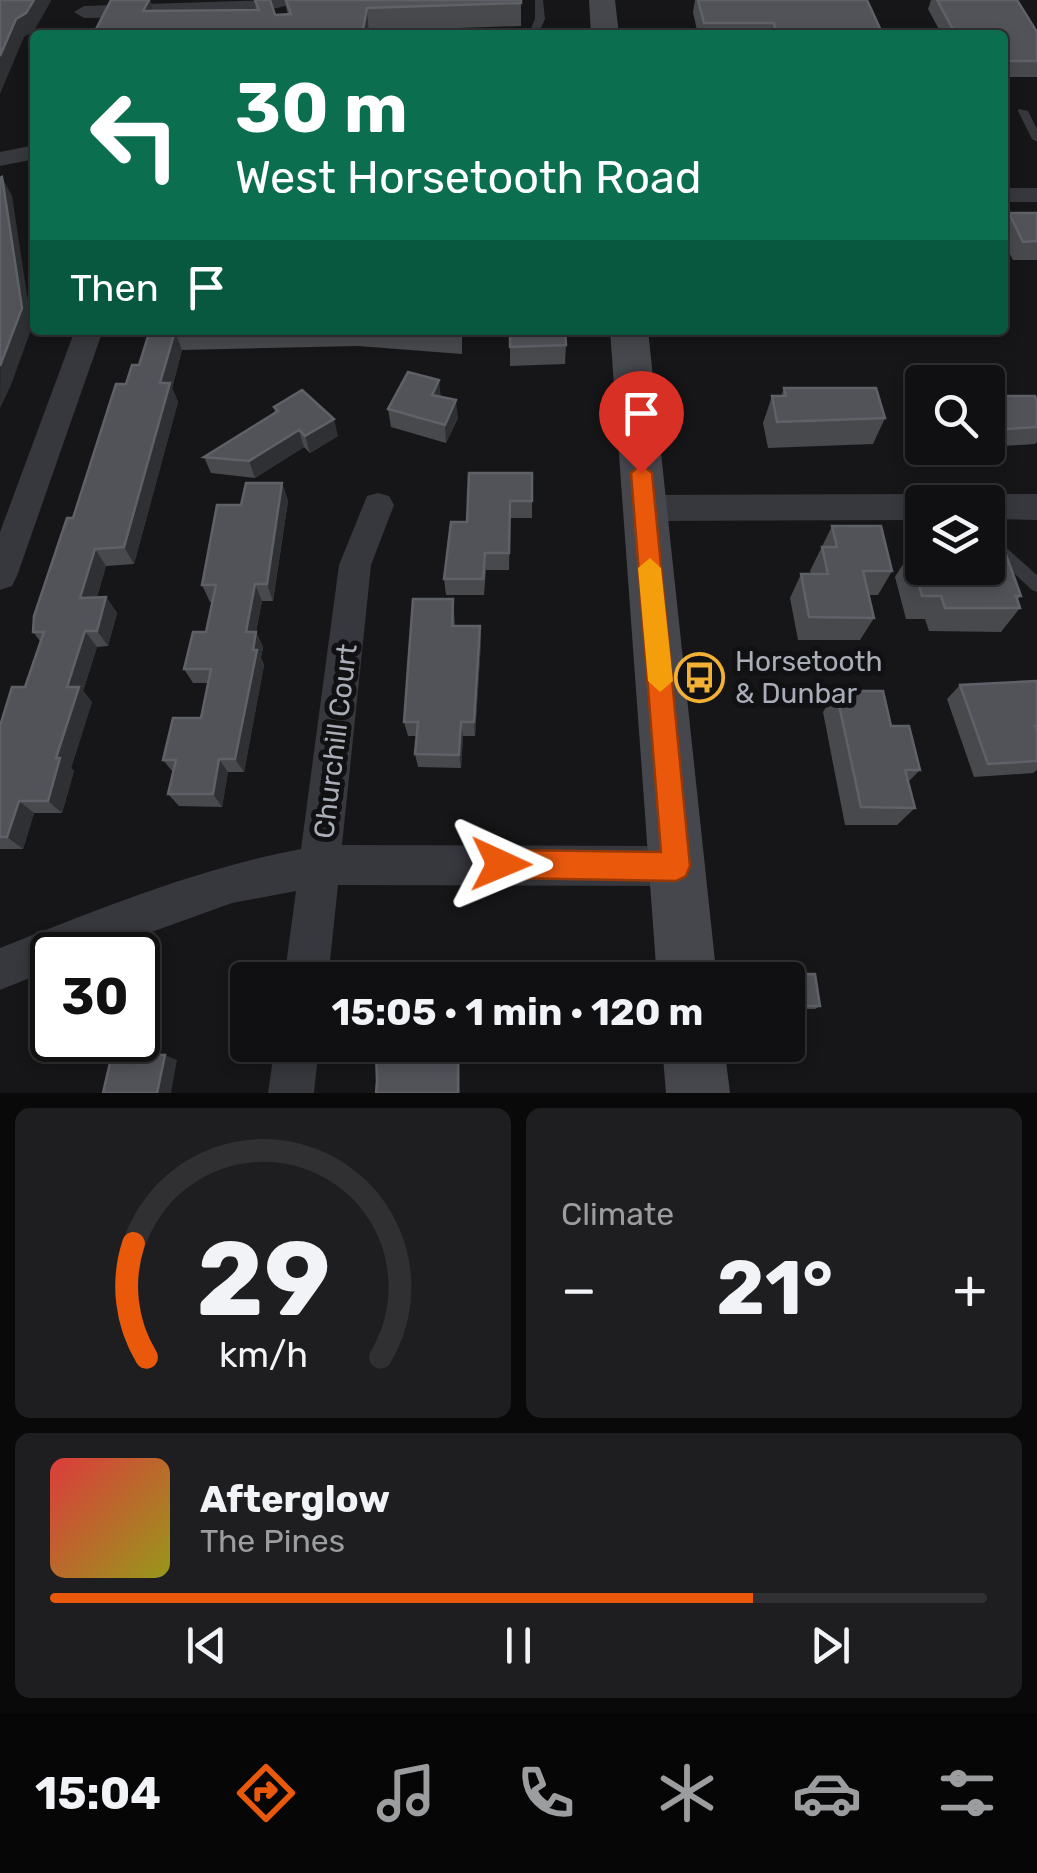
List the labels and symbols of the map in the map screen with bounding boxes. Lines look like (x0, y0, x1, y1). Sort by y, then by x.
pin (599, 371, 684, 474)
street label: Churchill Court (307, 642, 364, 840)
place label: Horsetooth & Dunbar (735, 645, 883, 710)
bus stop icon: Horsetooth & Dunbar (674, 651, 726, 703)
position arrow (449, 812, 553, 916)
speed limit sign: 30 (30, 932, 160, 1062)

